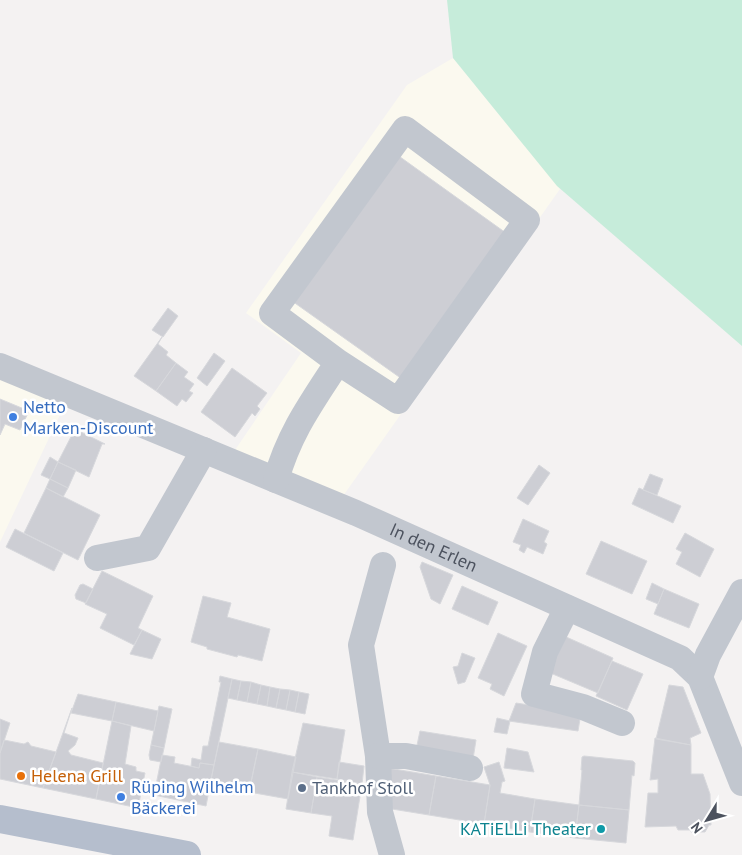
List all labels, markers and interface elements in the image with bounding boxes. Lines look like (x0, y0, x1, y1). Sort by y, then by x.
place label: Netto Marken-Discount (23, 395, 153, 439)
marker: Netto Marken-Discount (7, 411, 19, 423)
street label: In den Erlen (386, 518, 481, 577)
place label: Helena Grill (31, 764, 123, 787)
marker: Helena Grill (15, 770, 27, 782)
place label: Rüping Wilhelm Bäckerei (131, 775, 254, 819)
place label: Tankhof Stoll (312, 776, 414, 799)
marker: Tankhof Stoll (296, 782, 308, 794)
marker: Rüping Wilhelm Bäckerei (115, 791, 127, 803)
north arrow (682, 795, 732, 845)
place label: KATiELLi Theater (460, 817, 591, 840)
text: N (687, 819, 707, 837)
marker: KATiELLi Theater (595, 823, 607, 835)

